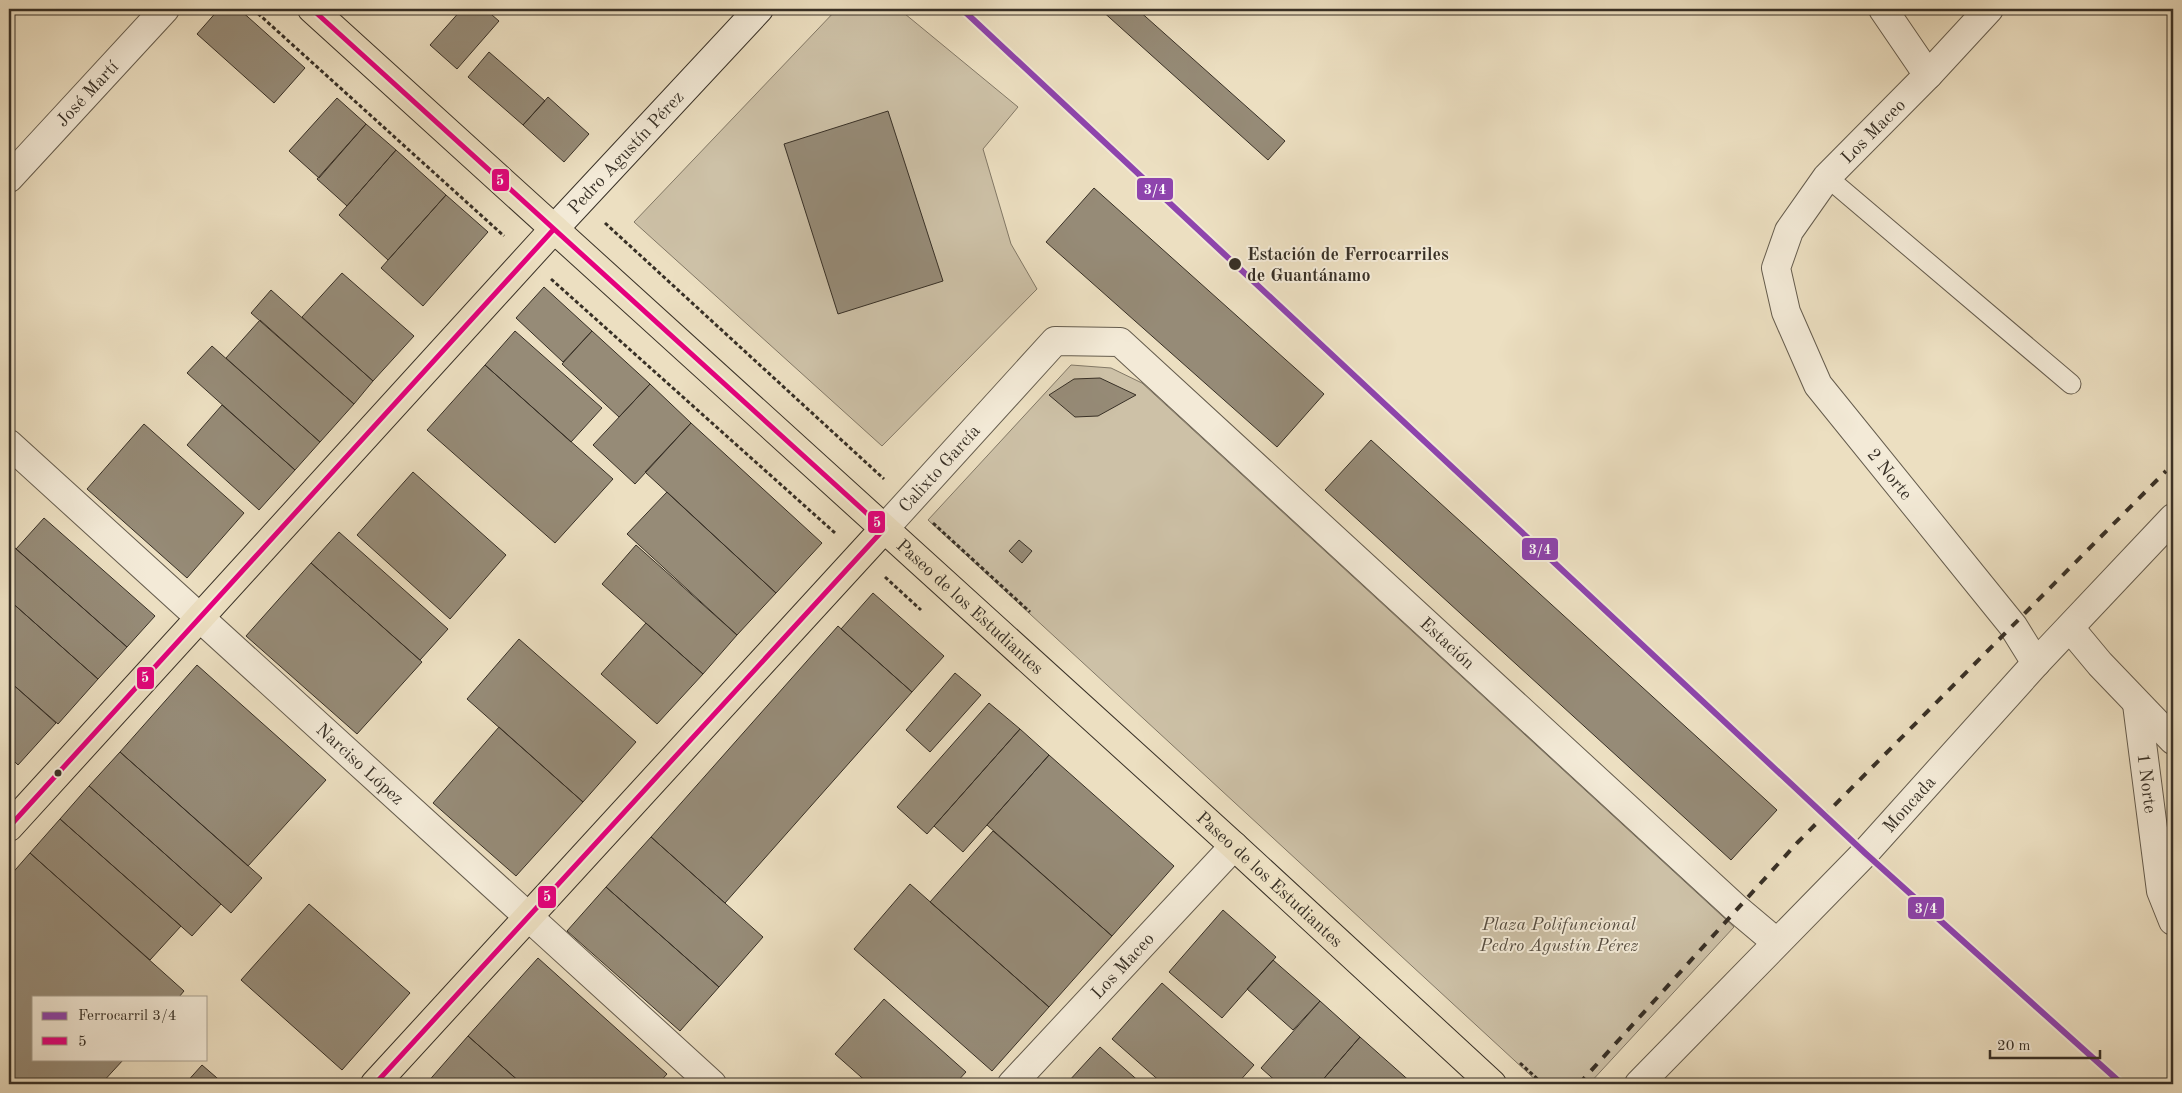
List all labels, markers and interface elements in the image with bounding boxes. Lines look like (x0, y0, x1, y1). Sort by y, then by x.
street label: José Martí (53, 58, 122, 131)
street label: Pedro Agustín Pérez (565, 88, 688, 218)
street label: Los Maceo (1838, 96, 1909, 167)
line badge: 5 (491, 168, 510, 192)
text: 5 (496, 174, 504, 188)
line badge: 3/4 (1136, 177, 1174, 201)
text: 3/4 (1144, 183, 1166, 198)
place label: Estación de Ferrocarriles de Guantánamo (1247, 246, 1449, 285)
marker: Estación de Ferrocarriles de Guantánamo (1227, 256, 1243, 272)
street label: Calixto García (896, 422, 984, 516)
street label: 2 Norte (1863, 446, 1915, 504)
line badge: 5 (867, 510, 886, 534)
text: 5 (873, 516, 881, 530)
street label: Paseo de los Estudiantes (893, 536, 1047, 678)
line badge: 3/4 (1521, 537, 1559, 561)
text: 3/4 (1529, 543, 1551, 558)
street label: Estación (1416, 615, 1478, 673)
line badge: 5 (136, 666, 155, 690)
text: 5 (141, 671, 149, 685)
street label: Narciso López (312, 720, 407, 809)
street label: 1 Norte (2133, 752, 2159, 815)
unlabelled marker (53, 768, 63, 778)
street label: Moncada (1880, 773, 1940, 836)
street label: Paseo de los Estudiantes (1193, 809, 1346, 951)
line badge: 5 (537, 885, 557, 909)
text: 5 (543, 890, 551, 904)
line badge: 3/4 (1907, 896, 1945, 920)
text: 3/4 (1915, 902, 1937, 917)
park label: Plaza Polifuncional Pedro Agustín Pérez (1479, 916, 1638, 955)
street label: Los Maceo (1088, 930, 1158, 1003)
legend (32, 996, 208, 1060)
text: Ferrocarril 3/4 (78, 1009, 176, 1024)
scale bar (1990, 1028, 2100, 1060)
text: 5 (78, 1035, 87, 1050)
text: 20 m (1997, 1039, 2031, 1054)

